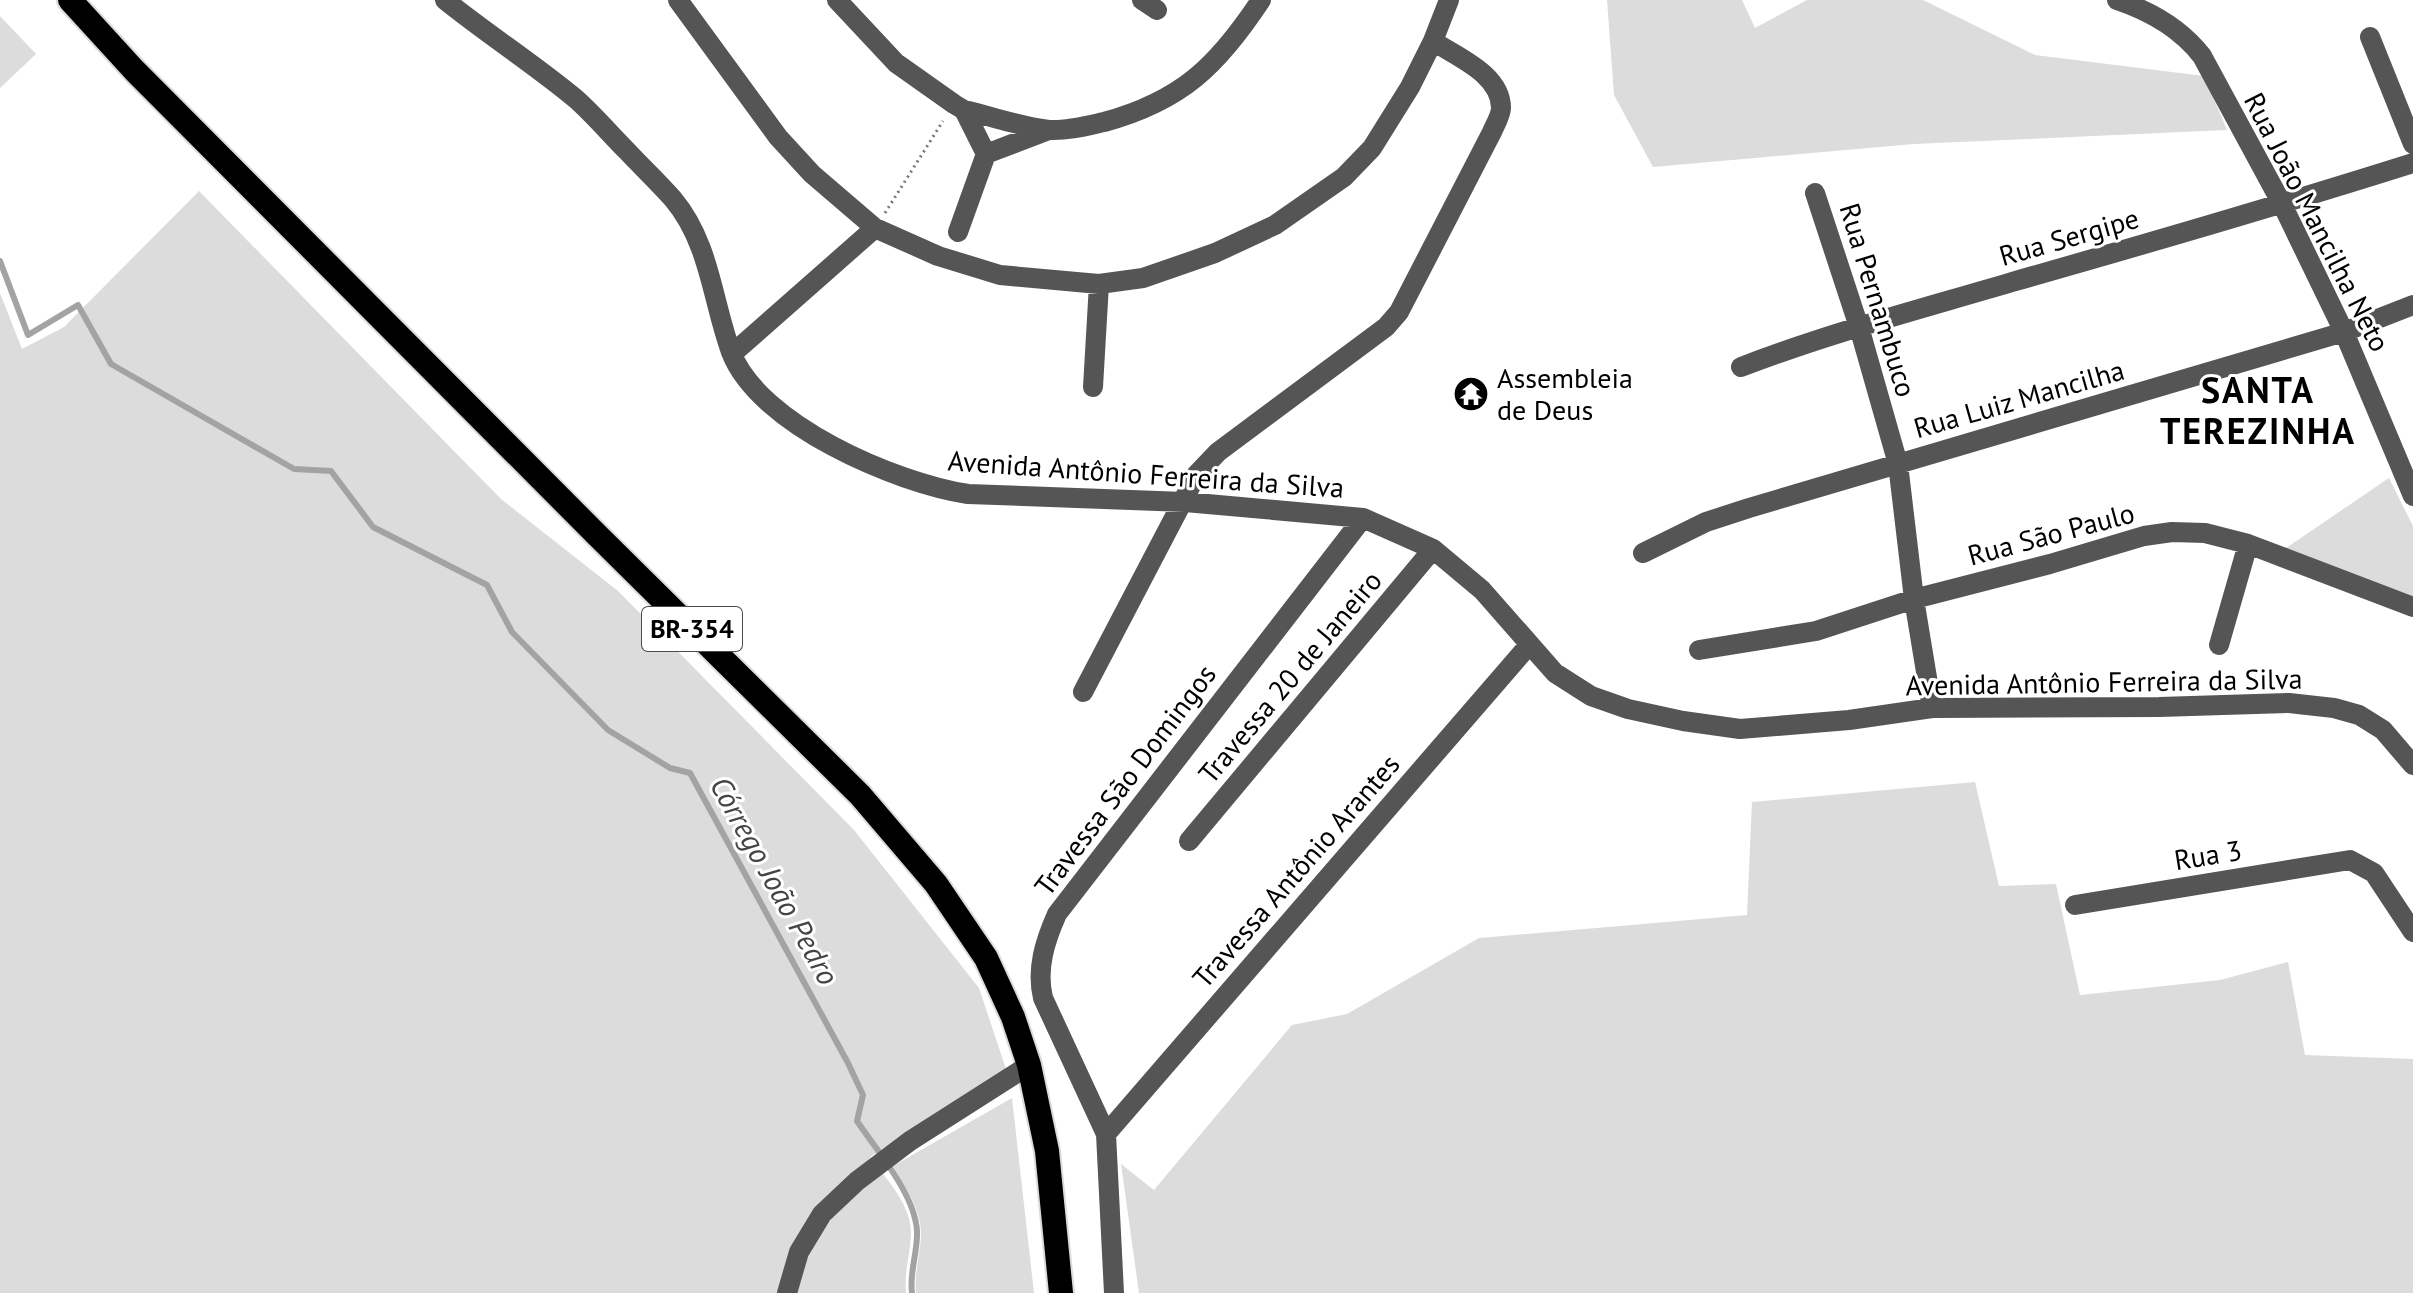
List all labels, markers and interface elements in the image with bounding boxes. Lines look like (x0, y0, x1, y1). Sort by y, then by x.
street label: Rua João Mancilha Neto (2236, 86, 2399, 358)
street label: Rua Pernambuco (1831, 199, 1925, 401)
street label: Rua Sergipe (1995, 199, 2143, 274)
street label: Rua Luiz Mancilha (1909, 351, 2128, 446)
place label: Assembleia de Deus (1497, 359, 1633, 428)
district label: SANTA TEREZINHA (2160, 366, 2356, 454)
temple icon: Assembleia de Deus (1452, 375, 1490, 413)
street label: Avenida Antônio Ferreira da Silva (947, 441, 1345, 506)
street label: Rua São Paulo (1964, 494, 2138, 574)
street label: Travessa 20 de Janeiro (1190, 563, 1390, 791)
road number: BR-354 (642, 607, 742, 651)
street label: Travessa São Domingos (1025, 657, 1224, 903)
street label: Avenida Antônio Ferreira da Silva (1905, 660, 2303, 703)
street label: Travessa Antônio Arantes (1184, 746, 1407, 995)
water label: Córrego João Pedro (702, 769, 849, 991)
street label: Rua 3 (2171, 831, 2244, 878)

